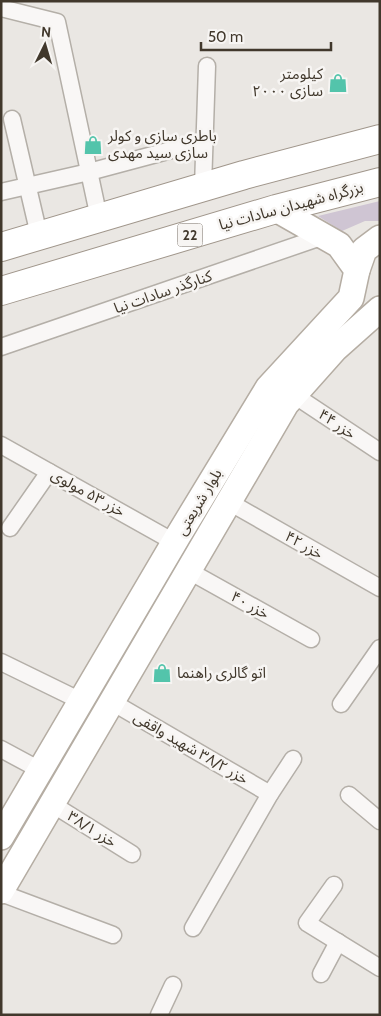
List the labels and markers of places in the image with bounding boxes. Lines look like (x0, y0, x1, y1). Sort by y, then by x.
place label: کیلومتر سازی ۲۰۰۰ (252, 65, 324, 100)
shop icon: کیلومتر سازی ۲۰۰۰ (327, 72, 349, 94)
place label: باطری سازی و کولر سازی سید مهدی (107, 127, 217, 162)
shop icon: باطری سازی و کولر سازی سید مهدی (82, 134, 104, 156)
shop icon: اتو گالری راهنما (151, 662, 173, 684)
place label: اتو گالری راهنما (177, 664, 266, 682)

